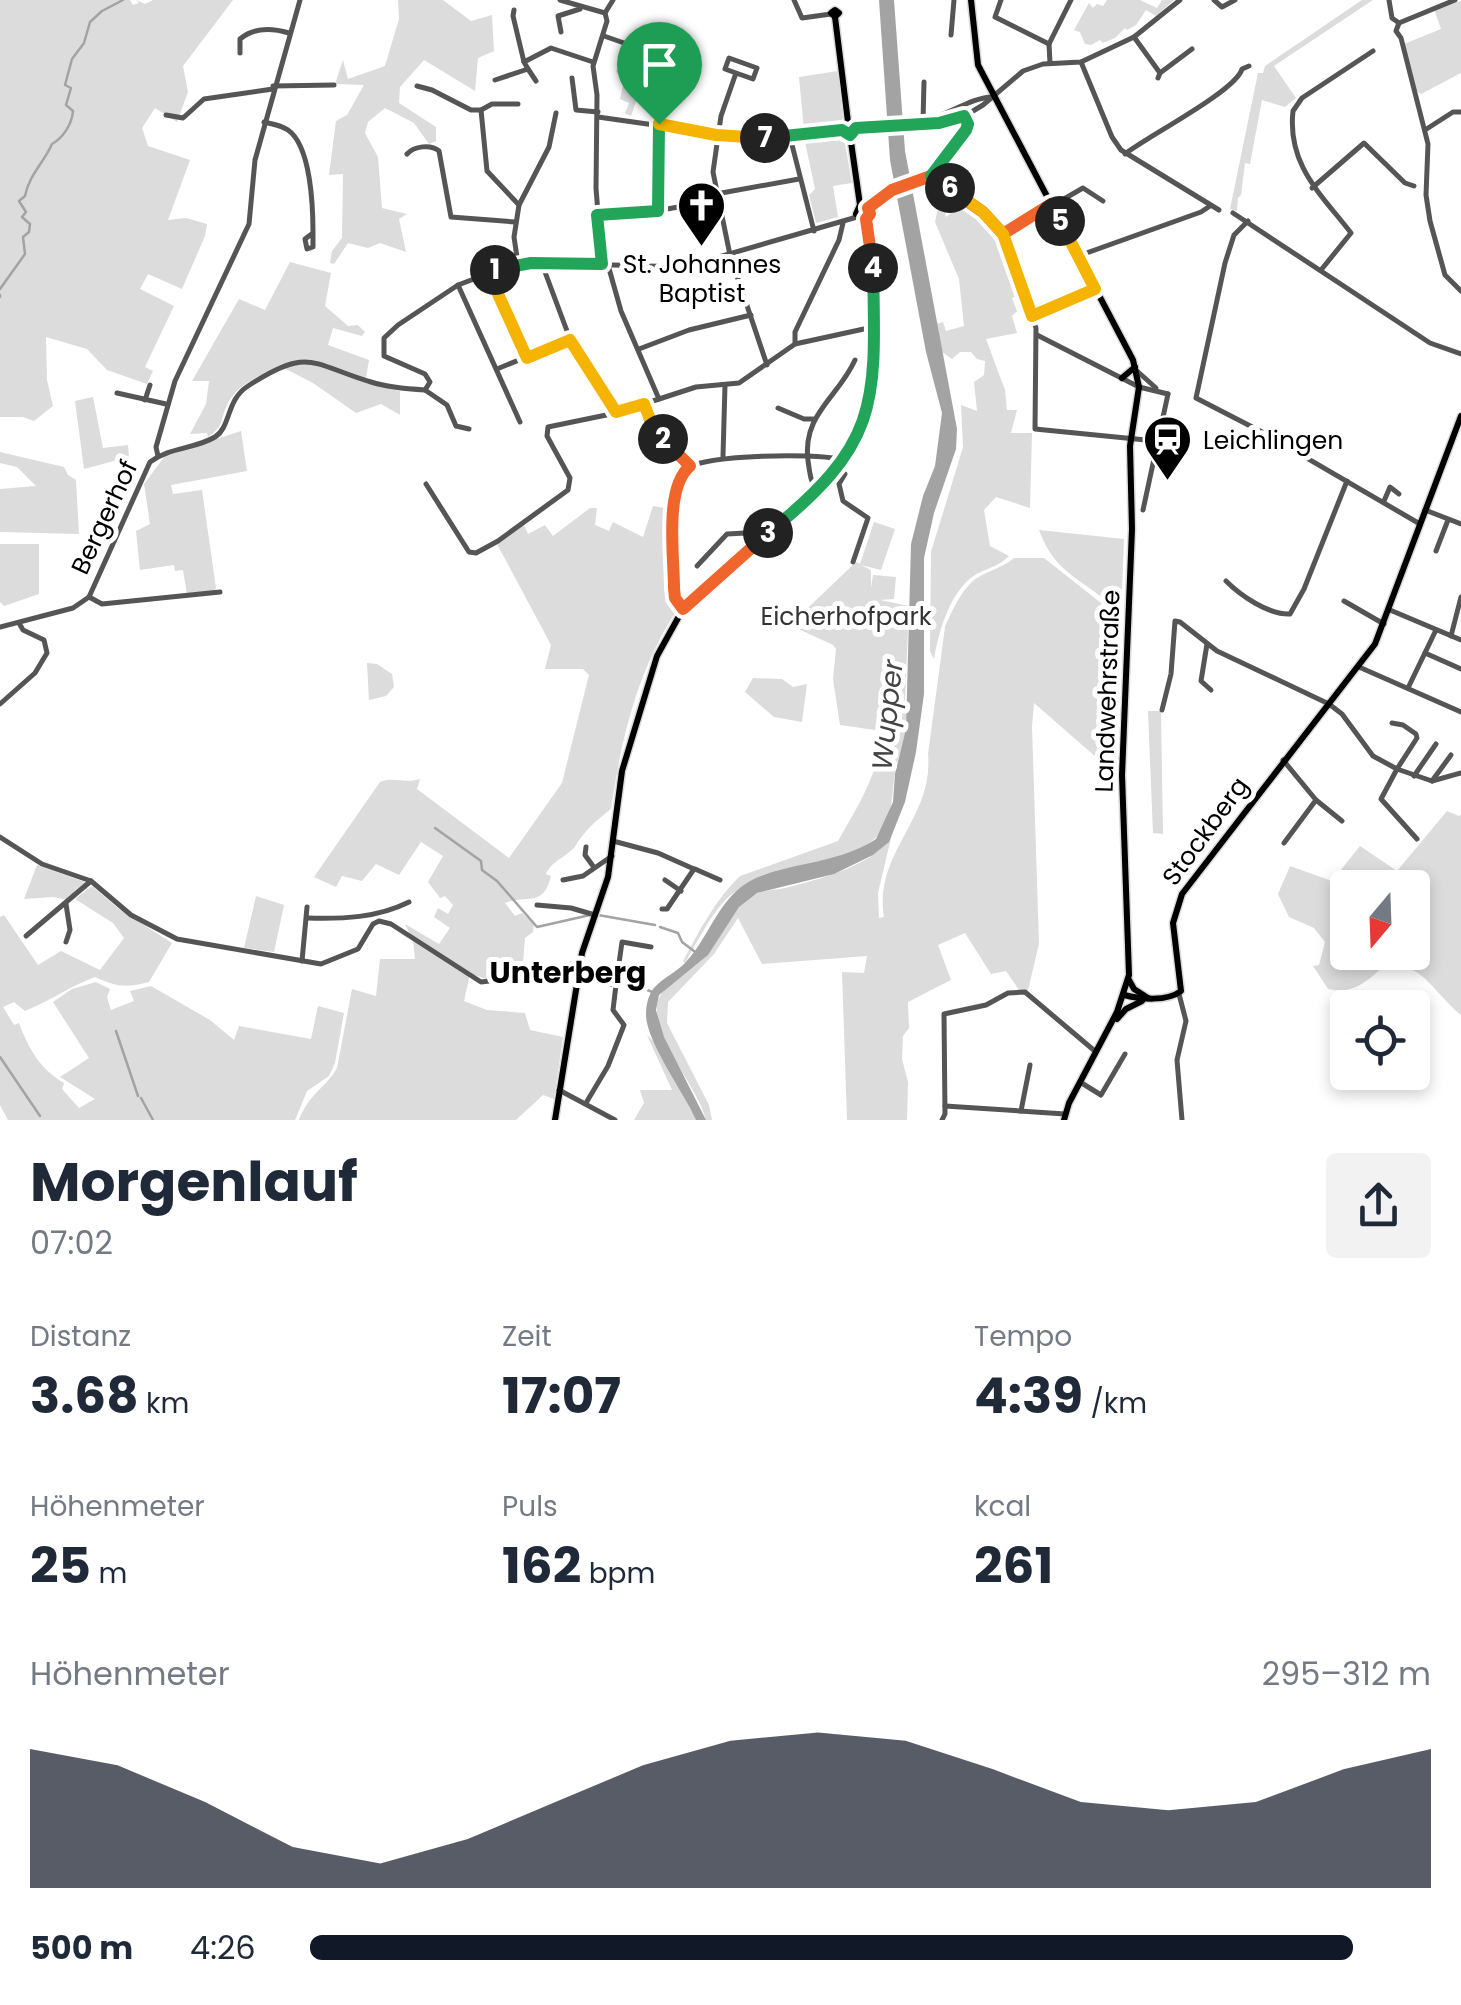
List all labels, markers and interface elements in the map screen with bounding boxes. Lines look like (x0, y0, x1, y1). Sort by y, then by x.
pin (617, 22, 702, 125)
icon: arrive (632, 37, 687, 92)
pin: 7 (740, 113, 790, 163)
text: 7 (758, 118, 772, 157)
pin: 6 (925, 163, 975, 213)
text: 6 (941, 168, 959, 207)
church icon: St. Johannes Baptist (676, 180, 728, 248)
pin: 5 (1035, 196, 1085, 246)
text: 5 (1051, 201, 1069, 240)
pin: 4 (848, 243, 898, 293)
pin: 1 (470, 245, 520, 295)
place label: St. Johannes Baptist (623, 247, 781, 311)
text: 4 (864, 248, 882, 287)
text: 1 (490, 250, 500, 289)
pin: 2 (638, 414, 688, 464)
station icon: Leichlingen (1142, 414, 1194, 482)
text: 2 (655, 419, 671, 458)
place label: Leichlingen (1203, 423, 1343, 458)
street label: Bergerhof (63, 454, 146, 580)
pin: 3 (743, 508, 793, 558)
text: 3 (760, 513, 776, 552)
street label: Landwehrstraße (1086, 589, 1129, 793)
park label: Eicherhofpark (760, 599, 932, 634)
water label: Wupper (862, 657, 913, 772)
street label: Stockberg (1154, 770, 1257, 893)
north arrow (1330, 870, 1430, 970)
map controls (1330, 870, 1430, 1090)
district label: Unterberg (490, 951, 646, 994)
button: locate (1330, 990, 1430, 1090)
text: Morgenlauf (30, 1143, 358, 1220)
button: share (1326, 1153, 1431, 1258)
text: 07:02 (30, 1220, 113, 1265)
text: Distanz (30, 1317, 131, 1356)
text: Zeit (502, 1317, 552, 1356)
text: Tempo (974, 1317, 1072, 1356)
text: 3.68 (30, 1360, 139, 1431)
text: 17:07 (502, 1360, 621, 1431)
text: 4:39 (974, 1360, 1083, 1431)
text: km (139, 1384, 189, 1423)
text: /km (1083, 1384, 1147, 1423)
text: Höhenmeter (30, 1487, 205, 1526)
text: Puls (502, 1487, 558, 1526)
text: kcal (974, 1487, 1031, 1526)
text: 25 (30, 1530, 91, 1601)
text: 162 (502, 1530, 581, 1601)
text: 261 (974, 1530, 1053, 1601)
text: m (91, 1554, 127, 1593)
text: bpm (581, 1554, 655, 1593)
text: Höhenmeter (30, 1651, 230, 1696)
text: 295–312 m (1262, 1651, 1431, 1696)
text: 500 m (30, 1925, 133, 1970)
text: 4:26 (190, 1925, 256, 1970)

